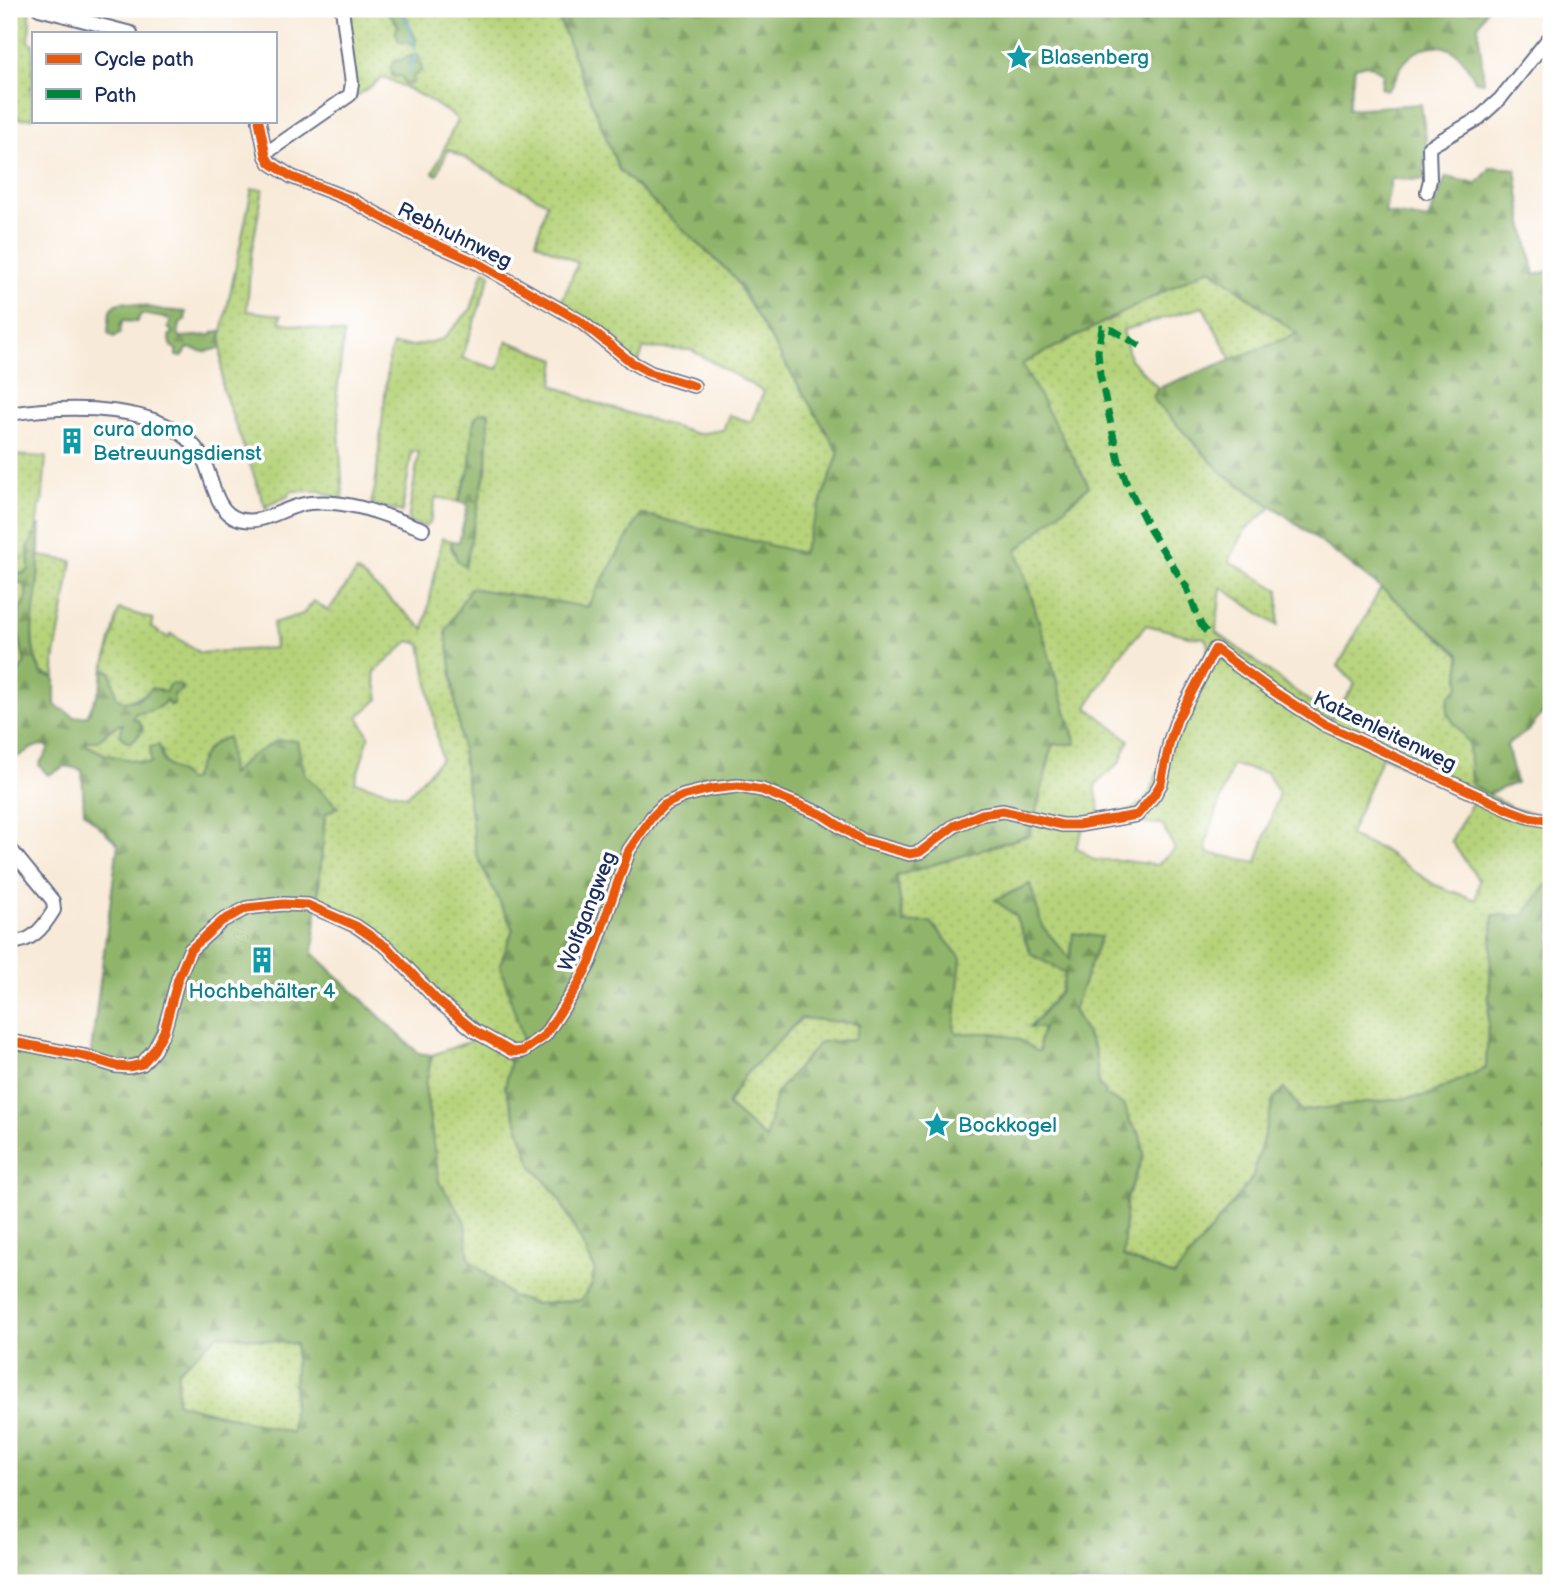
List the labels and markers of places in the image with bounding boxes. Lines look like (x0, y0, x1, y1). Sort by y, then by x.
place icon: Blasenberg (1004, 42, 1034, 72)
place label: Blasenberg (1040, 45, 1149, 70)
place label: cura domo Betreuungsdienst (93, 417, 262, 466)
building icon: cura domo Betreuungsdienst (57, 426, 87, 456)
building icon: Hochbehälter 4 (247, 945, 277, 975)
place label: Hochbehälter 4 (188, 979, 336, 1004)
place icon: Bockkogel (922, 1110, 952, 1140)
place label: Bockkogel (958, 1113, 1057, 1138)

